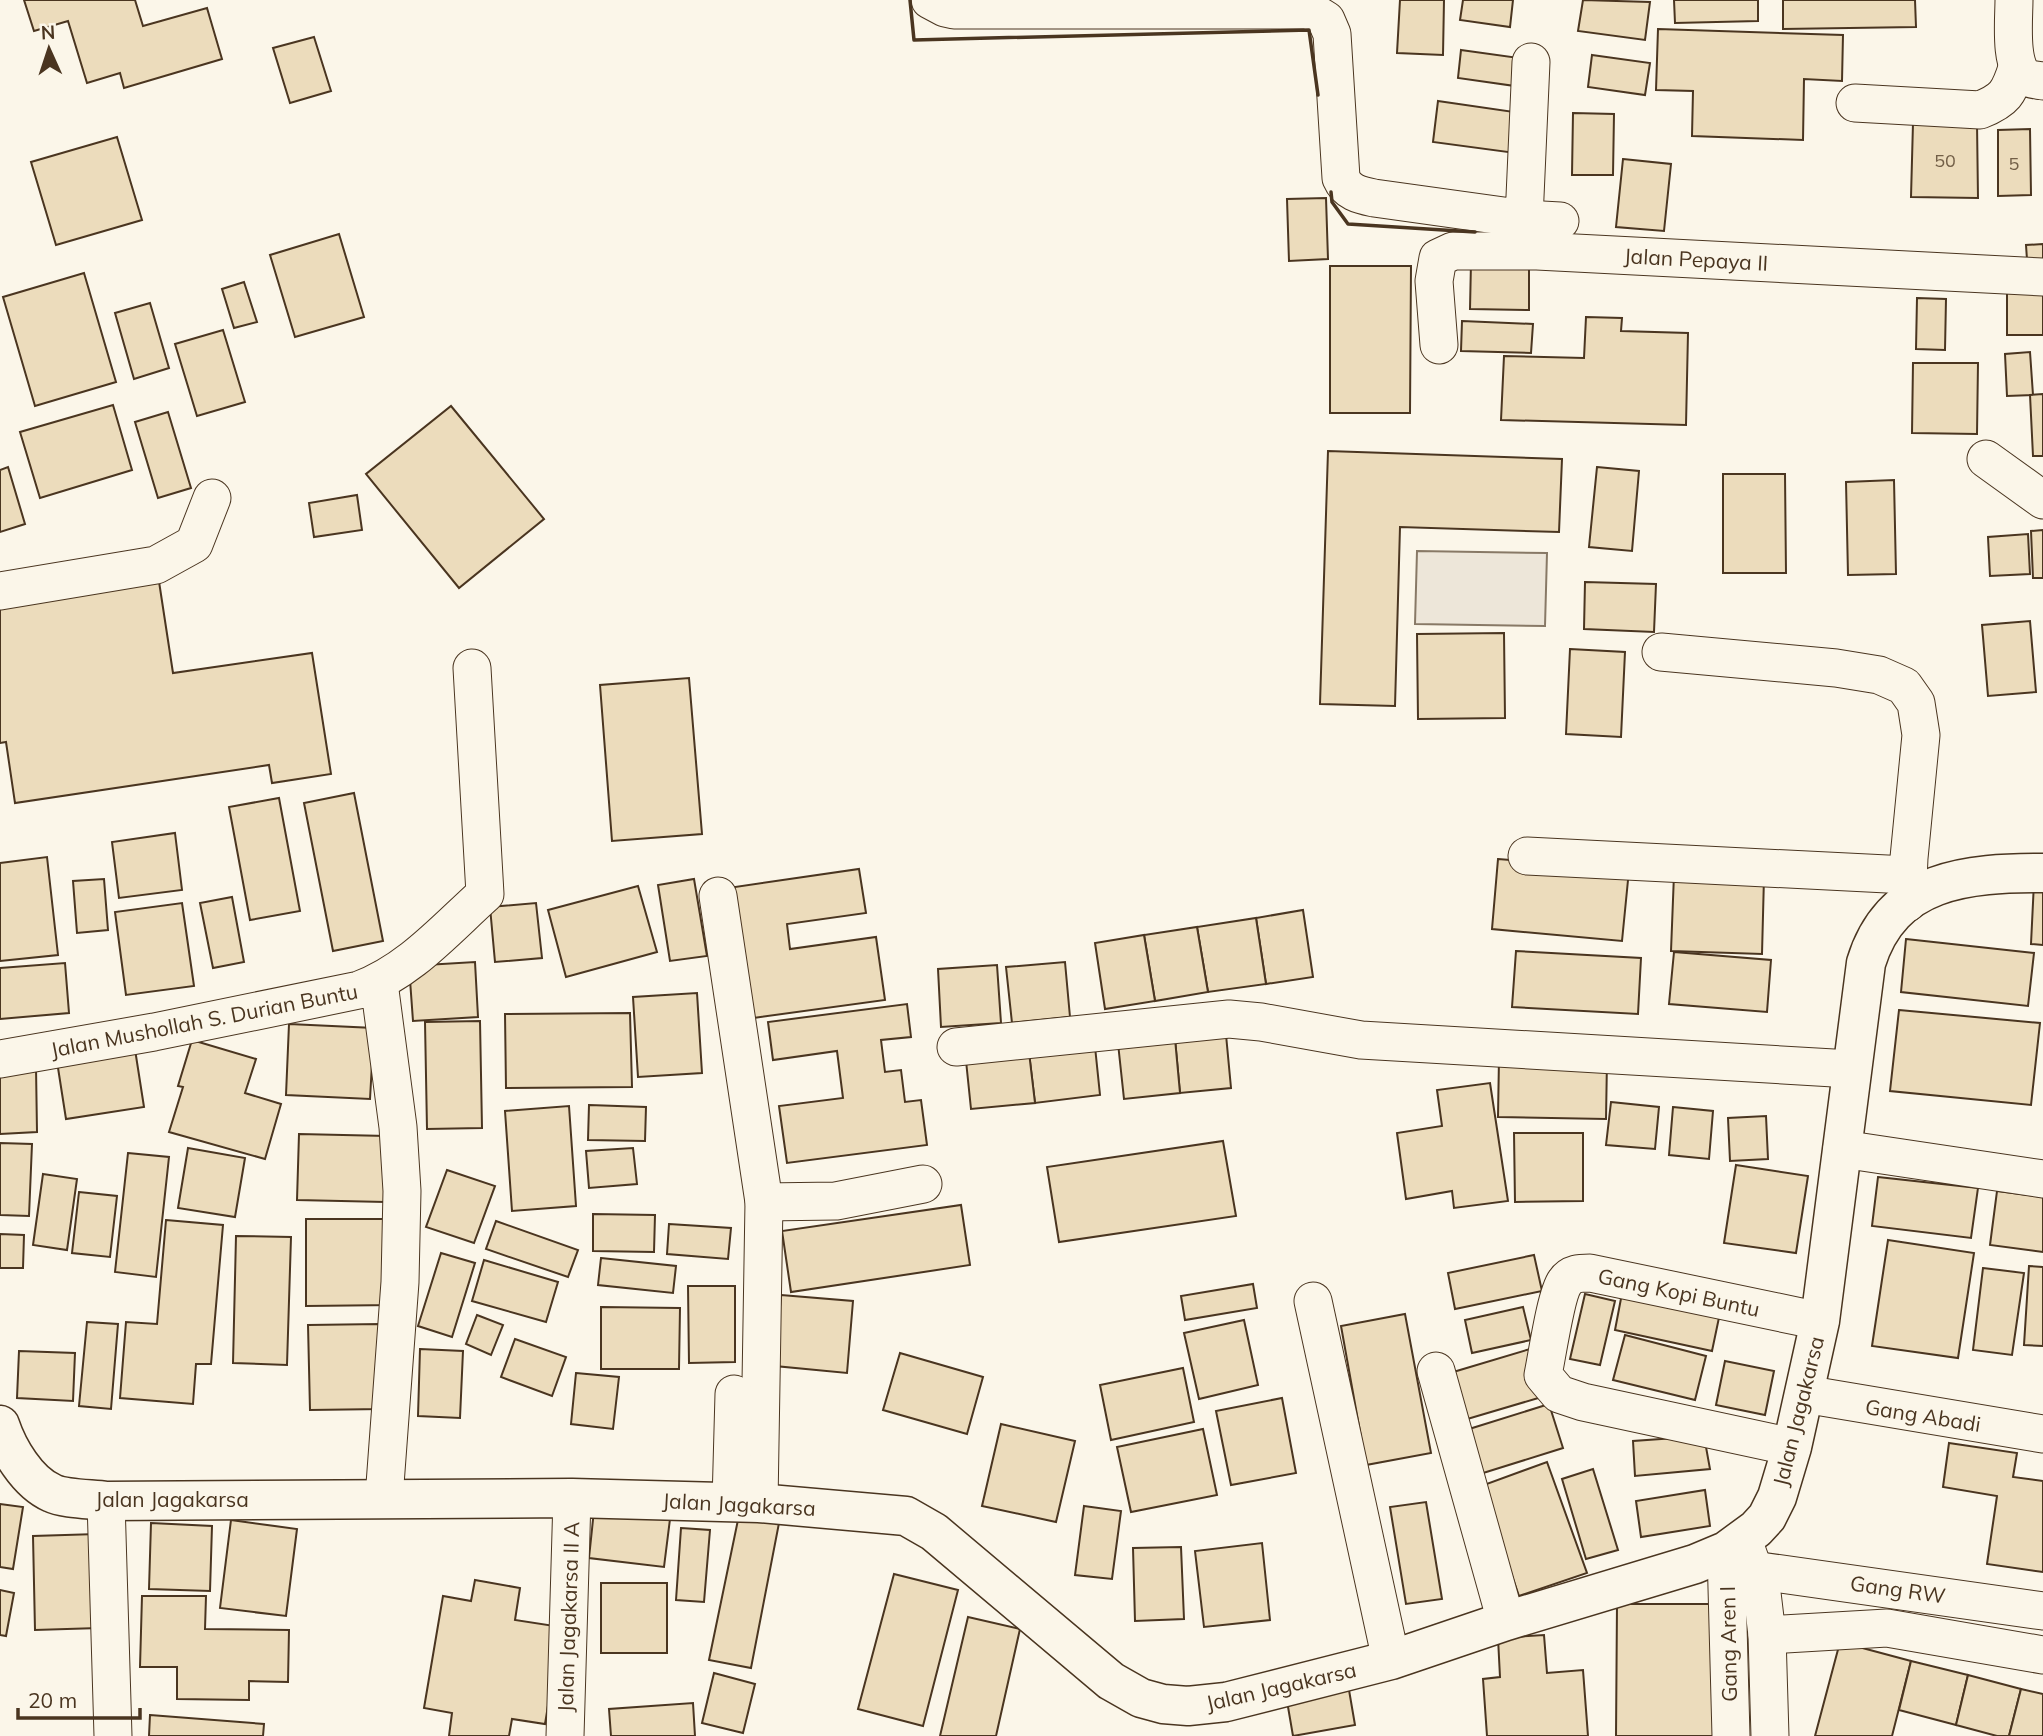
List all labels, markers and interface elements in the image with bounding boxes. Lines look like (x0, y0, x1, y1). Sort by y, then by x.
north arrow (14, 14, 84, 84)
text: N (40, 20, 56, 44)
house number: 50 (1934, 149, 1956, 172)
house number: 5 (2009, 152, 2020, 175)
street label: Jalan Pepaya II (1623, 242, 1769, 276)
street label: Jalan Mushollah S. Durian Buntu (48, 977, 360, 1063)
street label: Gang Kopi Buntu (1596, 1262, 1762, 1322)
street label: Jalan Jagakarsa (1767, 1333, 1829, 1489)
street label: Gang Abadi (1863, 1393, 1983, 1437)
street label: Jalan Jagakarsa (95, 1486, 249, 1512)
street label: Jalan Jagakarsa (662, 1487, 816, 1521)
street label: Jalan Jagakarsa II A (552, 1521, 584, 1713)
street label: Gang RW (1849, 1569, 1947, 1609)
street label: Gang Aren I (1714, 1586, 1742, 1702)
street label: Jalan Jagakarsa (1203, 1656, 1359, 1716)
scale bar (18, 1676, 140, 1720)
text: 20 m (28, 1687, 77, 1713)

